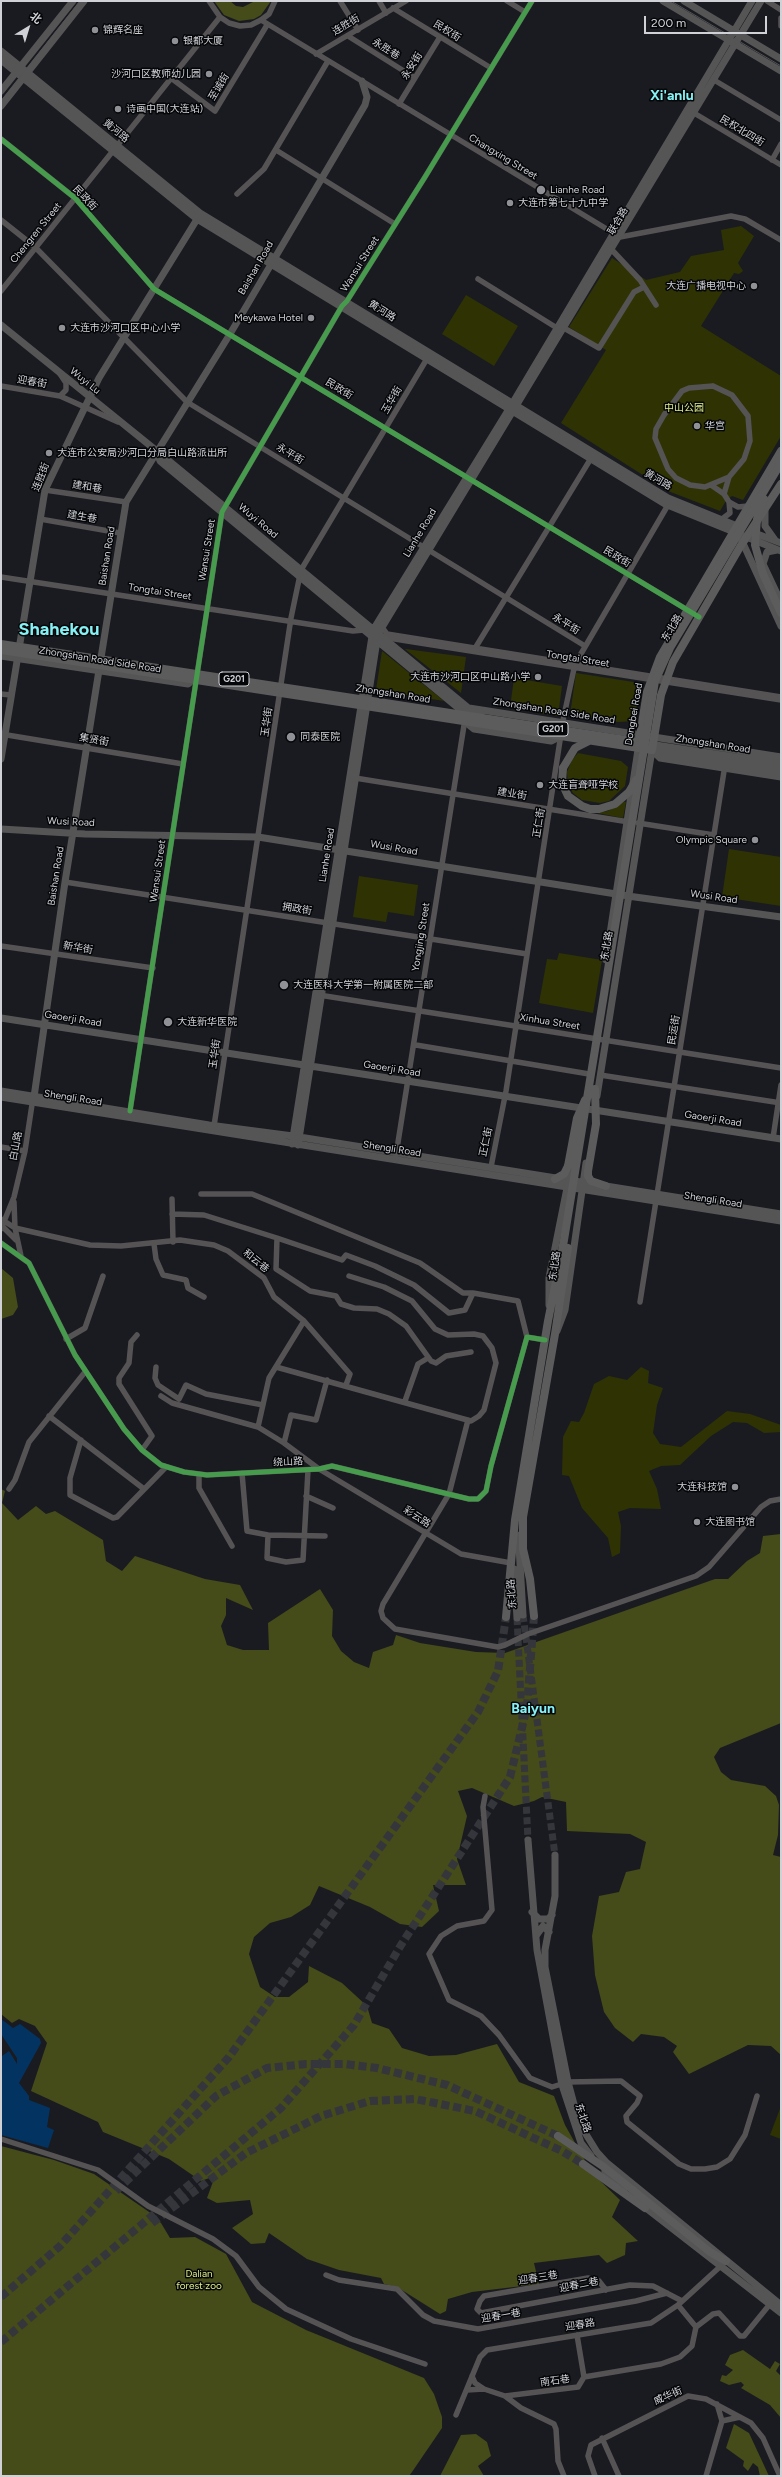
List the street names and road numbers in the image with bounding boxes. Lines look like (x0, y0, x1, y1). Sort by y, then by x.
street label: 连胜街 (330, 12, 362, 38)
street label: 民权街 (431, 18, 463, 44)
street label: 永胜巷 (370, 36, 402, 62)
street label: 永安街 (399, 50, 425, 82)
street label: 至诚街 (206, 71, 232, 103)
street label: 民权北四街 (717, 113, 767, 149)
street label: 黄河路 (101, 117, 131, 145)
street label: Changxing Street (466, 132, 540, 182)
street label: 民政街 (70, 183, 100, 213)
street label: Chengren Street (8, 200, 64, 266)
street label: 联合路 (605, 205, 631, 237)
street label: Wansui Street (338, 234, 382, 294)
street label: Baishan Road (236, 239, 276, 297)
street label: 黄河路 (366, 298, 398, 324)
street label: Wuyi Lu (67, 365, 103, 397)
street label: 迎春街 (16, 373, 48, 391)
street label: 民政街 (323, 376, 355, 402)
street label: 玉华街 (379, 384, 405, 416)
street label: 永平街 (274, 441, 306, 467)
street label: 连胜街 (30, 461, 52, 493)
street label: 黄河路 (642, 467, 674, 493)
street label: 建和巷 (71, 479, 103, 495)
street label: Wuyi Road (236, 501, 280, 541)
street label: Lianhe Road (401, 506, 439, 560)
street label: 建生巷 (66, 508, 98, 526)
street label: Wansui Street (196, 518, 218, 582)
street label: Baishan Road (96, 525, 118, 587)
street label: 民政街 (601, 544, 633, 570)
street label: Tongtai Street (128, 581, 192, 603)
street label: 永平街 (550, 611, 582, 637)
street label: 东北路 (659, 612, 685, 644)
street label: Zhongshan Road Side Road (38, 644, 162, 676)
street label: Tongtai Street (546, 648, 610, 670)
road number: G201 (219, 672, 249, 686)
street label: Zhongshan Road (355, 682, 431, 706)
street label: Dongbei Road (623, 682, 645, 746)
street label: Zhongshan Road Side Road (492, 695, 616, 727)
street label: 玉华街 (259, 706, 275, 738)
road number: G201 (538, 722, 568, 736)
street label: 集贤街 (78, 731, 110, 749)
street label: Zhongshan Road (675, 732, 751, 756)
street label: 建业街 (496, 786, 528, 802)
street label: 正仁街 (531, 807, 547, 839)
street label: Wusi Road (47, 815, 95, 829)
street label: Lianhe Road (317, 827, 337, 883)
street label: Wusi Road (370, 838, 418, 858)
street label: Wansui Street (148, 839, 168, 903)
street label: Baishan Road (45, 845, 67, 907)
street label: Wusi Road (690, 888, 738, 906)
street label: 拥政街 (281, 901, 313, 917)
street label: Yongjing Street (410, 902, 432, 972)
street label: 东北路 (599, 930, 615, 962)
street label: 新华街 (62, 940, 94, 956)
street label: Gaoerji Road (43, 1009, 103, 1029)
street label: Xinhua Street (519, 1011, 581, 1033)
street label: 民运街 (666, 1014, 682, 1046)
street label: 玉华街 (207, 1038, 223, 1070)
street label: Gaoerji Road (362, 1059, 422, 1079)
street label: Shengli Road (43, 1087, 103, 1109)
street label: Gaoerji Road (683, 1109, 743, 1129)
street label: 正仁街 (477, 1126, 495, 1158)
street label: 白山路 (7, 1130, 25, 1162)
street label: Shengli Road (362, 1138, 422, 1160)
street label: Shengli Road (683, 1189, 743, 1211)
street label: 和云巷 (241, 1247, 271, 1275)
street label: 东北路 (547, 1250, 563, 1282)
street label: 绕山路 (273, 1455, 303, 1469)
street label: 彩云路 (401, 1504, 433, 1530)
street label: 东北路 (505, 1579, 519, 1609)
street label: 东北路 (572, 2102, 594, 2134)
street label: 迎春三巷 (517, 2269, 559, 2287)
street label: 迎春二巷 (558, 2275, 600, 2295)
street label: 迎春一巷 (480, 2307, 522, 2325)
street label: 迎春路 (564, 2317, 596, 2333)
street label: 南石巷 (539, 2373, 571, 2389)
street label: 威华街 (652, 2384, 684, 2408)

